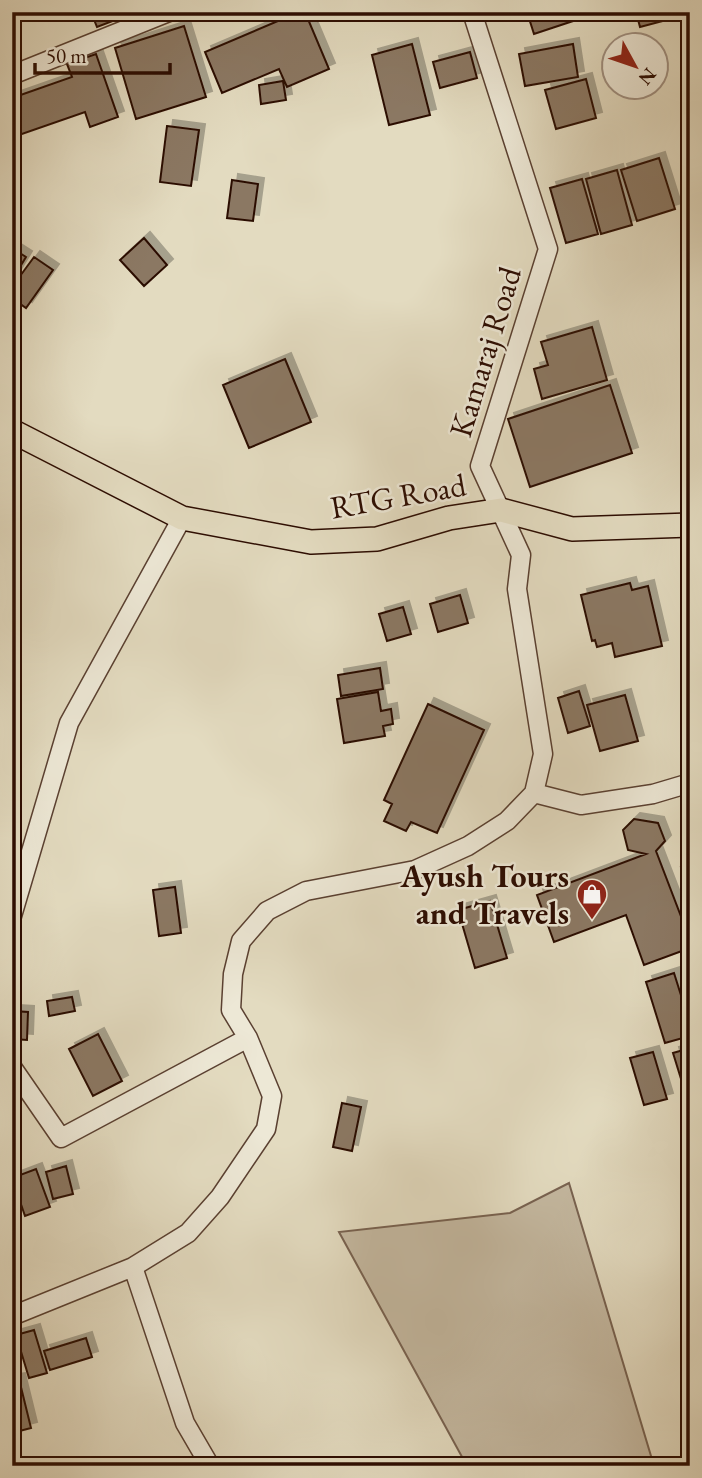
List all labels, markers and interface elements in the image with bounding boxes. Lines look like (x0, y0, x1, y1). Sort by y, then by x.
scale bar (35, 32, 170, 76)
north arrow (600, 32, 670, 102)
text: 50 m (46, 42, 87, 69)
text: N (633, 63, 662, 91)
street label: Kamaraj Road (439, 261, 531, 442)
street label: RTG Road (327, 463, 470, 529)
place label: Ayush Tours and Travels (400, 855, 569, 934)
shop icon: Ayush Tours and Travels (575, 877, 609, 921)

